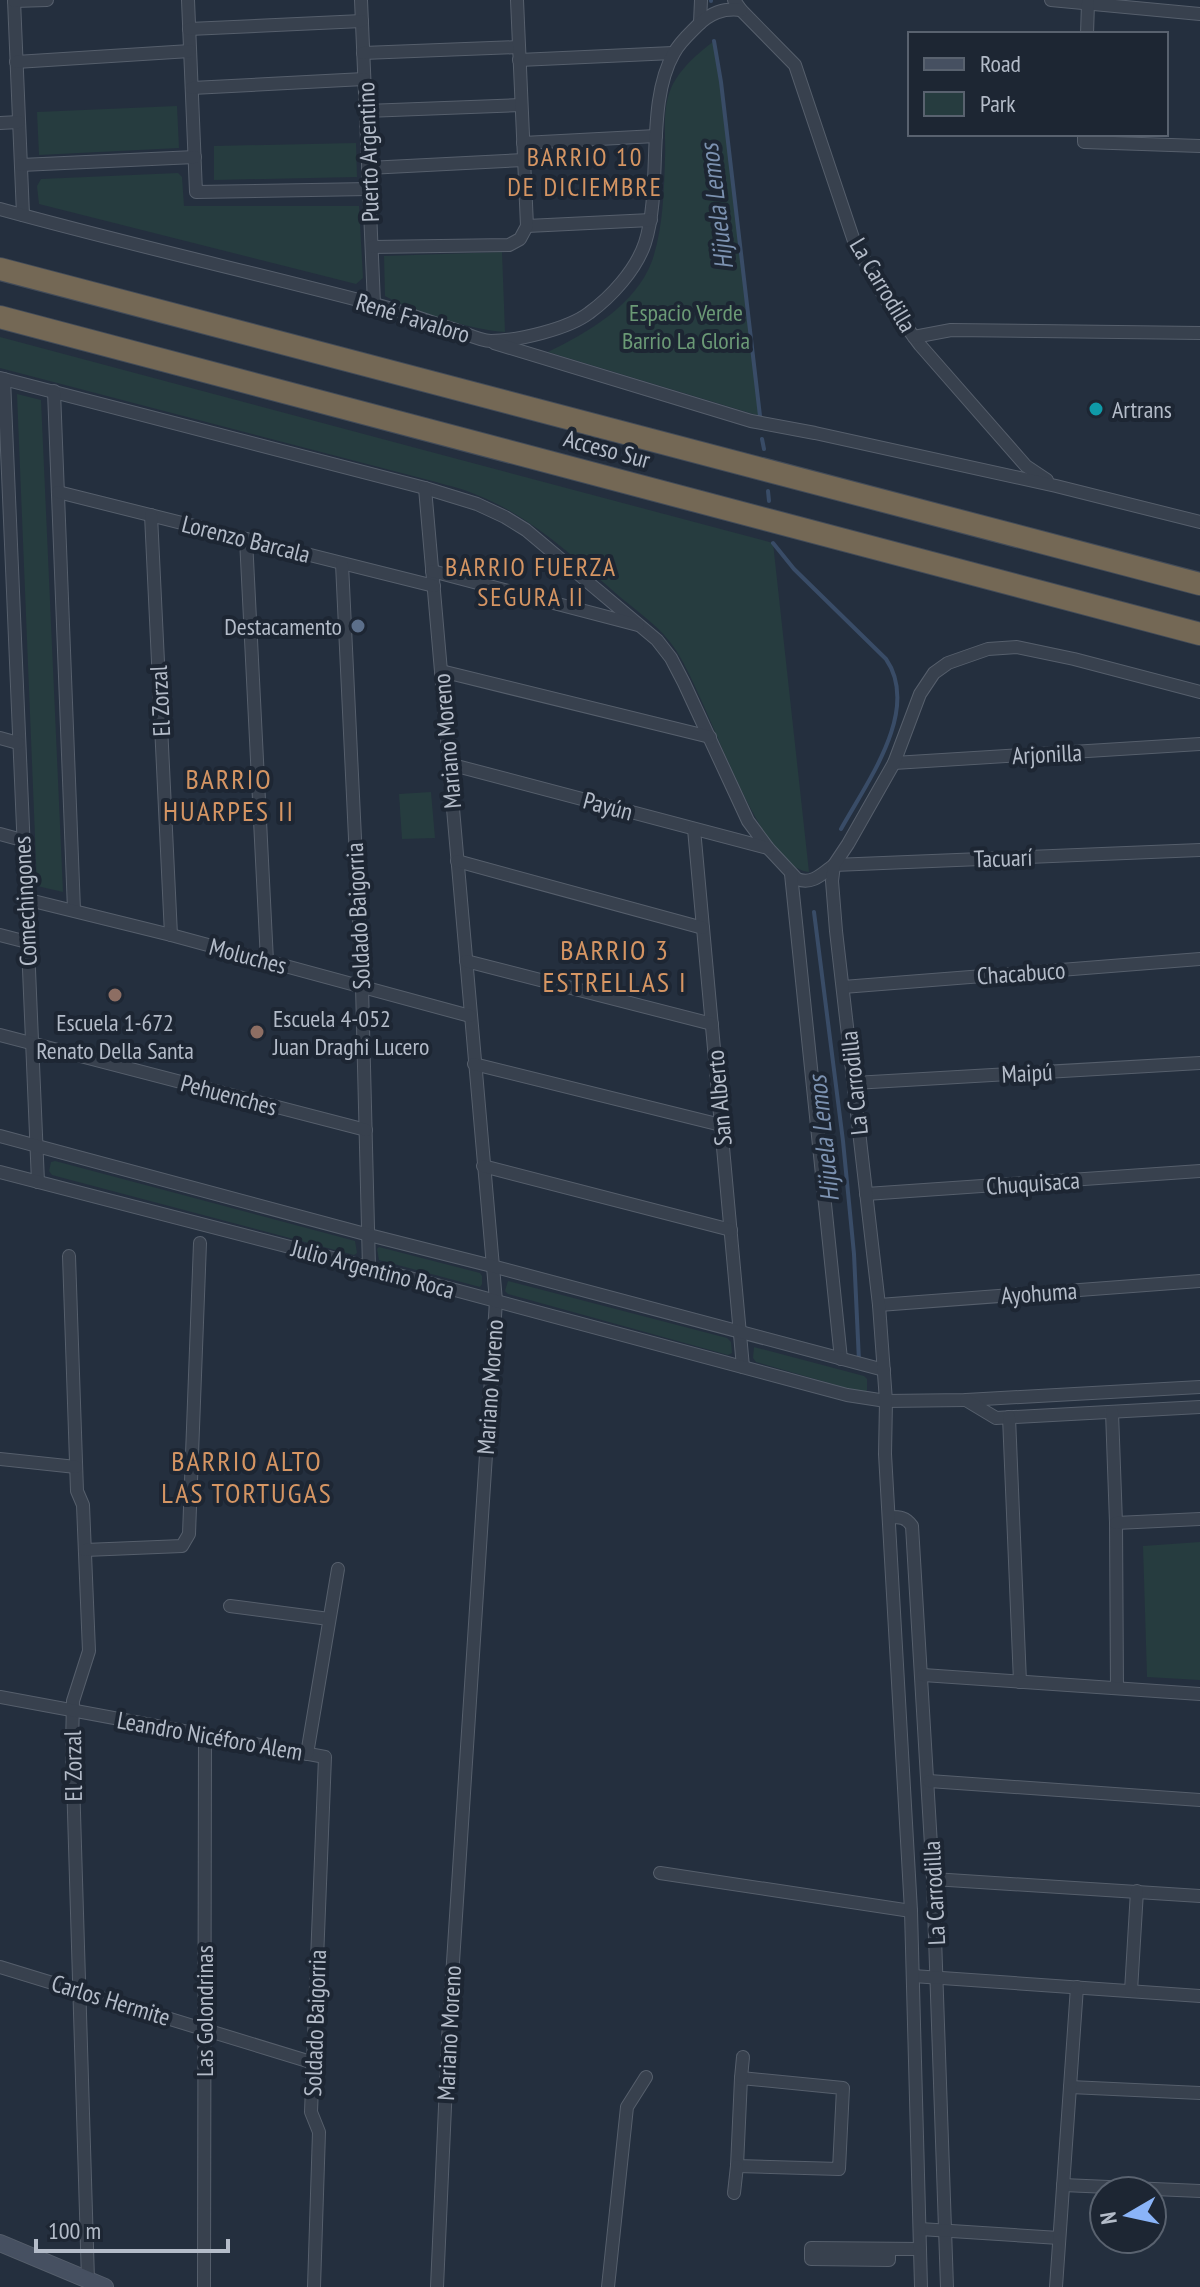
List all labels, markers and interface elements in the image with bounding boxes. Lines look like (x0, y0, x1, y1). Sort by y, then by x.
legend (908, 32, 1168, 136)
text: Road (980, 48, 1021, 79)
street label: Puerto Argentino (350, 81, 386, 223)
text: Park (980, 88, 1016, 119)
district label: BARRIO 10 DE DICIEMBRE (507, 140, 663, 203)
water label: Hijuela Lemos (692, 140, 740, 272)
street label: La Carrodilla (843, 232, 923, 338)
street label: René Favaloro (352, 286, 474, 350)
park label: Espacio Verde Barrio La Gloria (622, 297, 750, 356)
place label: Artrans (1112, 394, 1172, 425)
marker: Artrans (1087, 400, 1105, 418)
street label: Acceso Sur (560, 423, 654, 475)
street label: Lorenzo Barcala (179, 508, 313, 570)
district label: BARRIO FUERZA SEGURA II (445, 550, 617, 613)
place label: Destacamento (224, 611, 342, 642)
marker: Destacamento (349, 617, 367, 635)
street label: El Zorzal (143, 664, 177, 737)
street label: Mariano Moreno (426, 672, 468, 810)
street label: Arjonilla (1011, 737, 1083, 771)
district label: BARRIO HUARPES II (163, 760, 295, 829)
street label: Payún (580, 785, 636, 827)
street label: Comechingones (6, 835, 44, 967)
street label: Tacuarí (973, 841, 1033, 875)
street label: Soldado Baigorria (339, 842, 377, 990)
street label: Moluches (206, 931, 290, 981)
district label: BARRIO 3 ESTRELLAS I (542, 931, 688, 1000)
street label: Chacabuco (976, 954, 1066, 992)
marker: Escuela 1-672 Renato Della Santa (106, 986, 124, 1004)
place label: Escuela 4-052 Juan Draghi Lucero (272, 1003, 429, 1062)
place label: Escuela 1-672 Renato Della Santa (36, 1007, 194, 1066)
marker: Escuela 4-052 Juan Draghi Lucero (248, 1023, 266, 1041)
street label: La Carrodilla (833, 1029, 875, 1137)
street label: San Alberto (699, 1049, 739, 1147)
street label: Maipú (1001, 1056, 1053, 1090)
street label: Pehuenches (177, 1067, 281, 1123)
water label: Hijuela Lemos (800, 1072, 846, 1204)
street label: Chuquisaca (985, 1164, 1081, 1202)
street label: Julio Argentino Roca (287, 1232, 458, 1306)
street label: Ayohuma (1000, 1275, 1078, 1311)
street label: Mariano Moreno (470, 1318, 510, 1456)
district label: BARRIO ALTO LAS TORTUGAS (161, 1442, 333, 1511)
street label: Leandro Nicéforo Alem (115, 1704, 305, 1768)
street label: El Zorzal (57, 1730, 89, 1802)
street label: La Carrodilla (916, 1840, 952, 1946)
street label: Las Golondrinas (189, 1945, 220, 2077)
street label: Soldado Baigorria (297, 1949, 333, 2097)
street label: Mariano Moreno (430, 1965, 468, 2101)
street label: Carlos Hermite (48, 1967, 174, 2033)
north arrow (1088, 2175, 1168, 2255)
scale bar (36, 2203, 228, 2253)
text: N (1093, 2210, 1123, 2226)
text: 100 m (48, 2215, 101, 2246)

